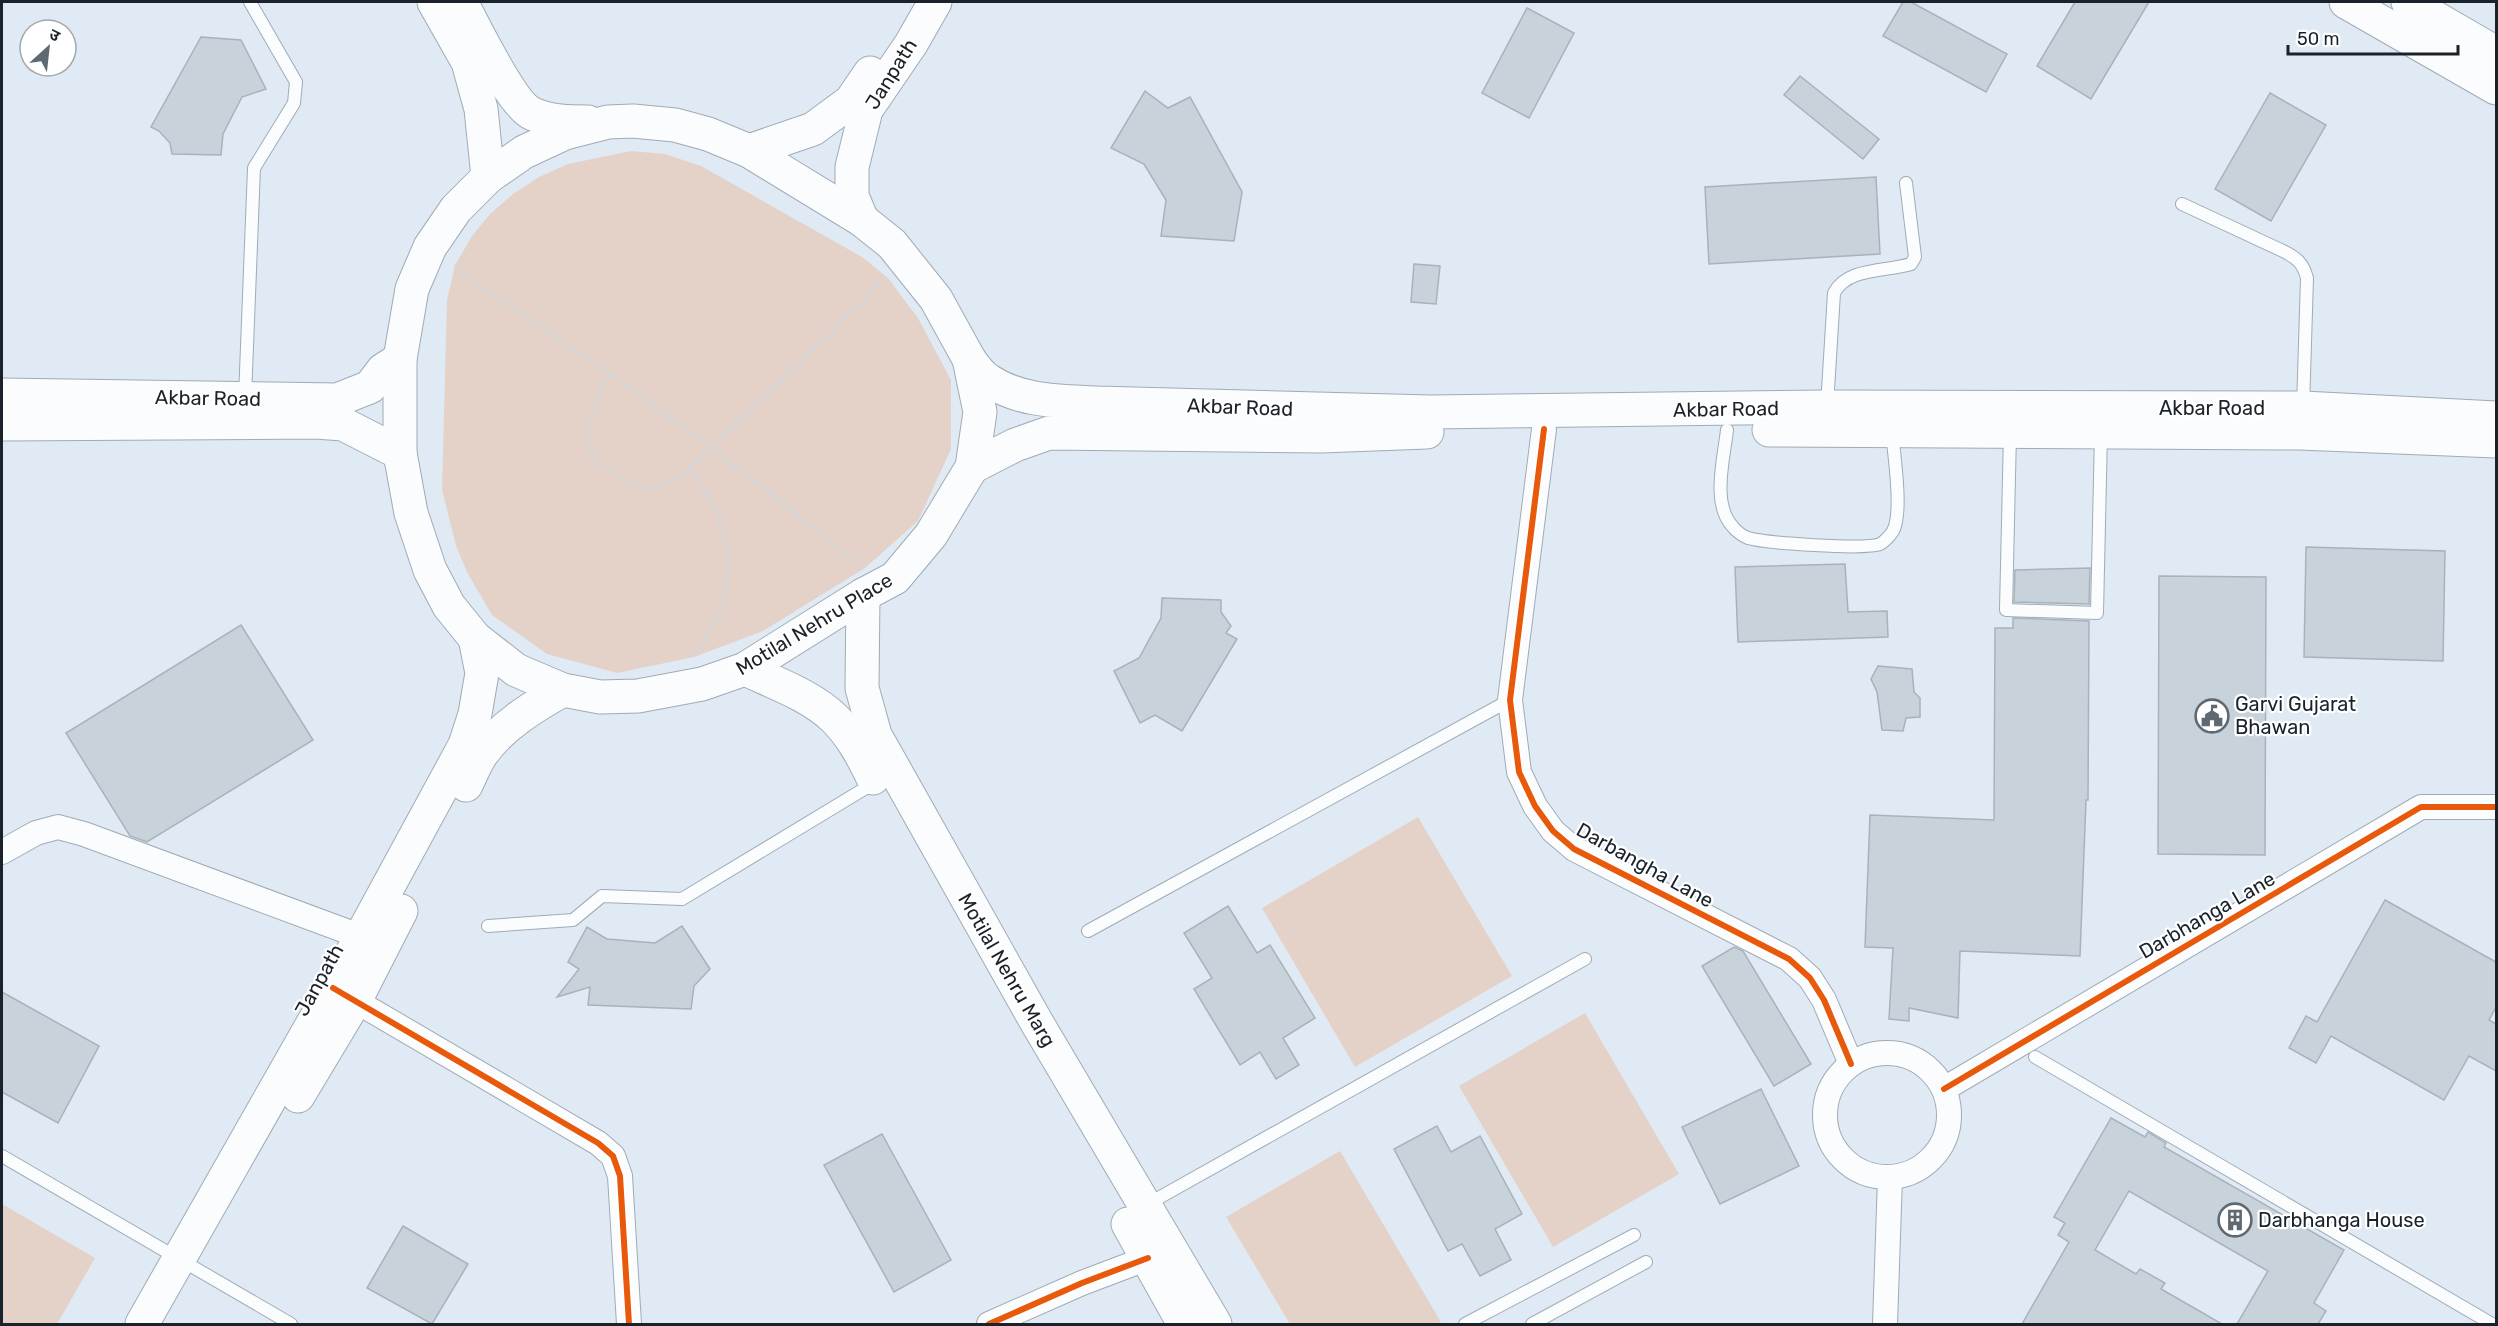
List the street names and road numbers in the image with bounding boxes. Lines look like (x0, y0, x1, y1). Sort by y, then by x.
street label: Janpath (860, 34, 922, 114)
street label: Akbar Road (155, 385, 261, 411)
street label: Akbar Road (1187, 393, 1293, 421)
street label: Akbar Road (1673, 396, 1779, 422)
street label: Akbar Road (2159, 396, 2265, 420)
street label: Motilal Nehru Place (731, 568, 897, 680)
street label: Darbangha Lane (1572, 817, 1718, 913)
street label: Darbhanga Lane (2135, 866, 2279, 964)
street label: Motilal Nehru Marg (953, 889, 1061, 1051)
street label: Janpath (289, 940, 349, 1020)

